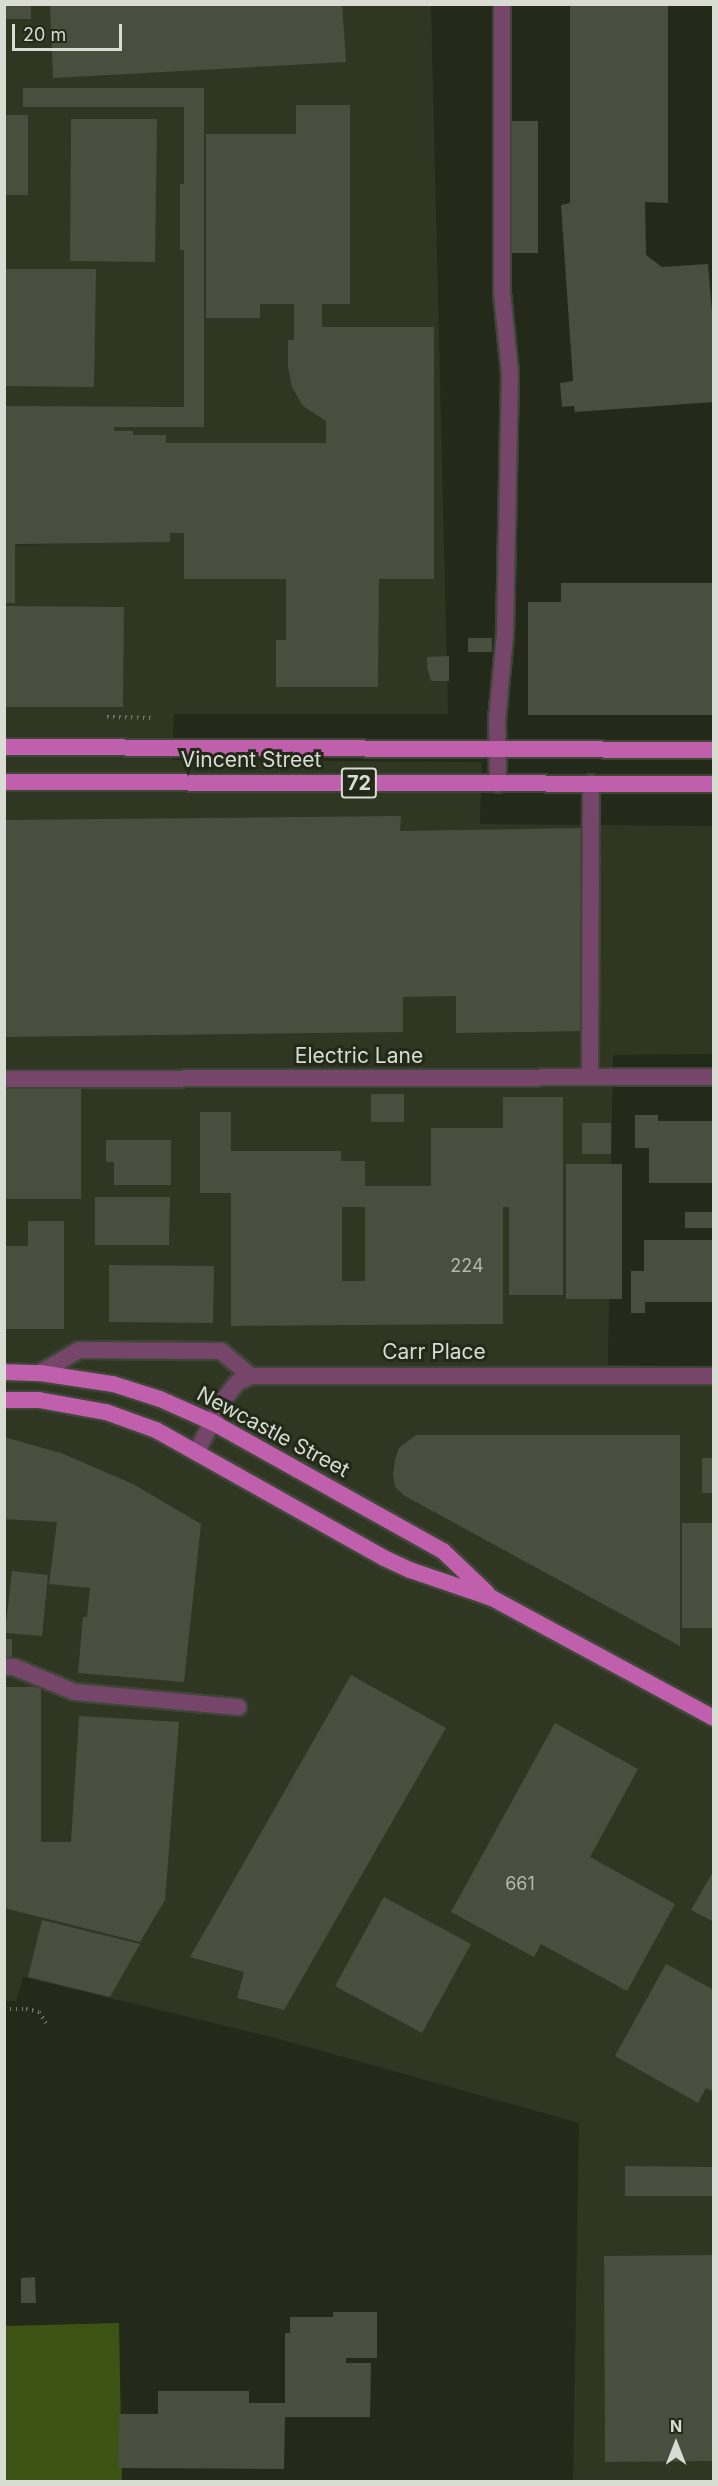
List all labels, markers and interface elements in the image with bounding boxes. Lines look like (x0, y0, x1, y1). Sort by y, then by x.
scale bar (15, 12, 124, 50)
text: 20 m (23, 24, 66, 45)
street label: Vincent Street (181, 747, 321, 773)
road number: 72 (340, 766, 378, 800)
street label: Electric Lane (295, 1043, 423, 1069)
house number: 224 (450, 1255, 484, 1277)
street label: Carr Place (382, 1339, 486, 1365)
street label: Newcastle Street (193, 1381, 353, 1483)
house number: 661 (505, 1873, 535, 1895)
north arrow (646, 2414, 706, 2474)
text: N (670, 2416, 682, 2436)

